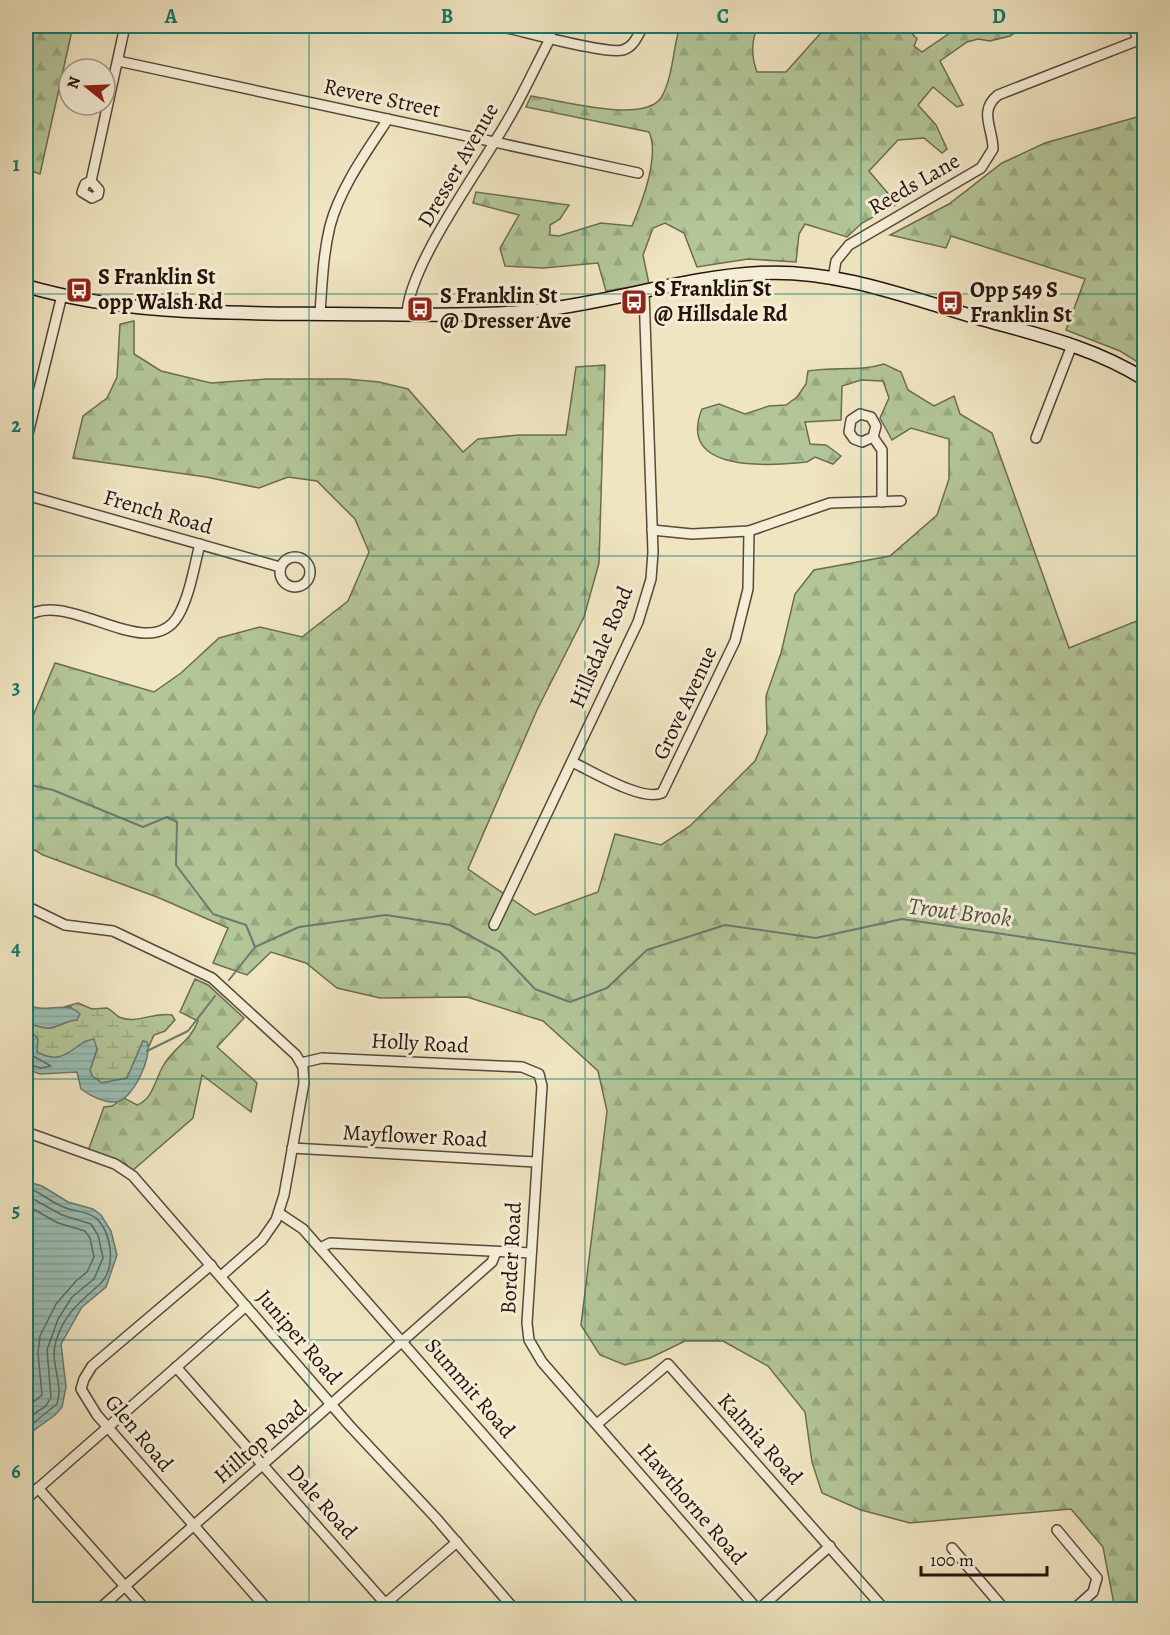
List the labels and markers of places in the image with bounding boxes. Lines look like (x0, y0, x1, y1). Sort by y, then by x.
place label: S Franklin St opp Walsh Rd (98, 262, 223, 317)
place label: S Franklin St @ Hillsdale Rd (654, 274, 788, 329)
bus stop icon: S Franklin St opp Walsh Rd (64, 275, 94, 305)
place label: Opp 549 S Franklin St (970, 275, 1073, 330)
place label: S Franklin St @ Dresser Ave (440, 281, 571, 336)
bus stop icon: S Franklin St @ Hillsdale Rd (619, 287, 649, 317)
bus stop icon: Opp 549 S Franklin St (935, 288, 965, 318)
bus stop icon: S Franklin St @ Dresser Ave (405, 294, 435, 324)

